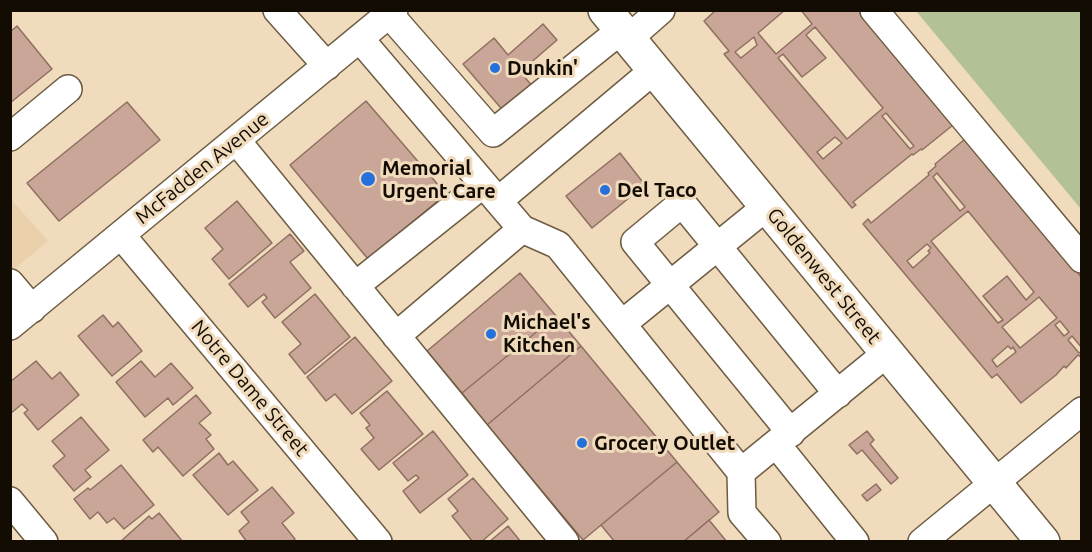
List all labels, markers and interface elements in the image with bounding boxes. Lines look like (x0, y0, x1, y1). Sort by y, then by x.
place label: Dunkin' (507, 56, 578, 80)
marker: Dunkin' (488, 61, 502, 75)
street label: McFadden Avenue (131, 107, 273, 229)
place label: Memorial Urgent Care (382, 156, 496, 203)
marker: Memorial Urgent Care (359, 170, 377, 188)
place label: Del Taco (617, 178, 697, 202)
marker: Del Taco (598, 183, 612, 197)
street label: Goldenwest Street (762, 203, 886, 349)
place label: Michael's Kitchen (503, 310, 591, 357)
street label: Notre Dame Street (186, 315, 314, 461)
marker: Michael's Kitchen (484, 327, 498, 341)
place label: Grocery Outlet (594, 431, 735, 455)
marker: Grocery Outlet (575, 436, 589, 450)

